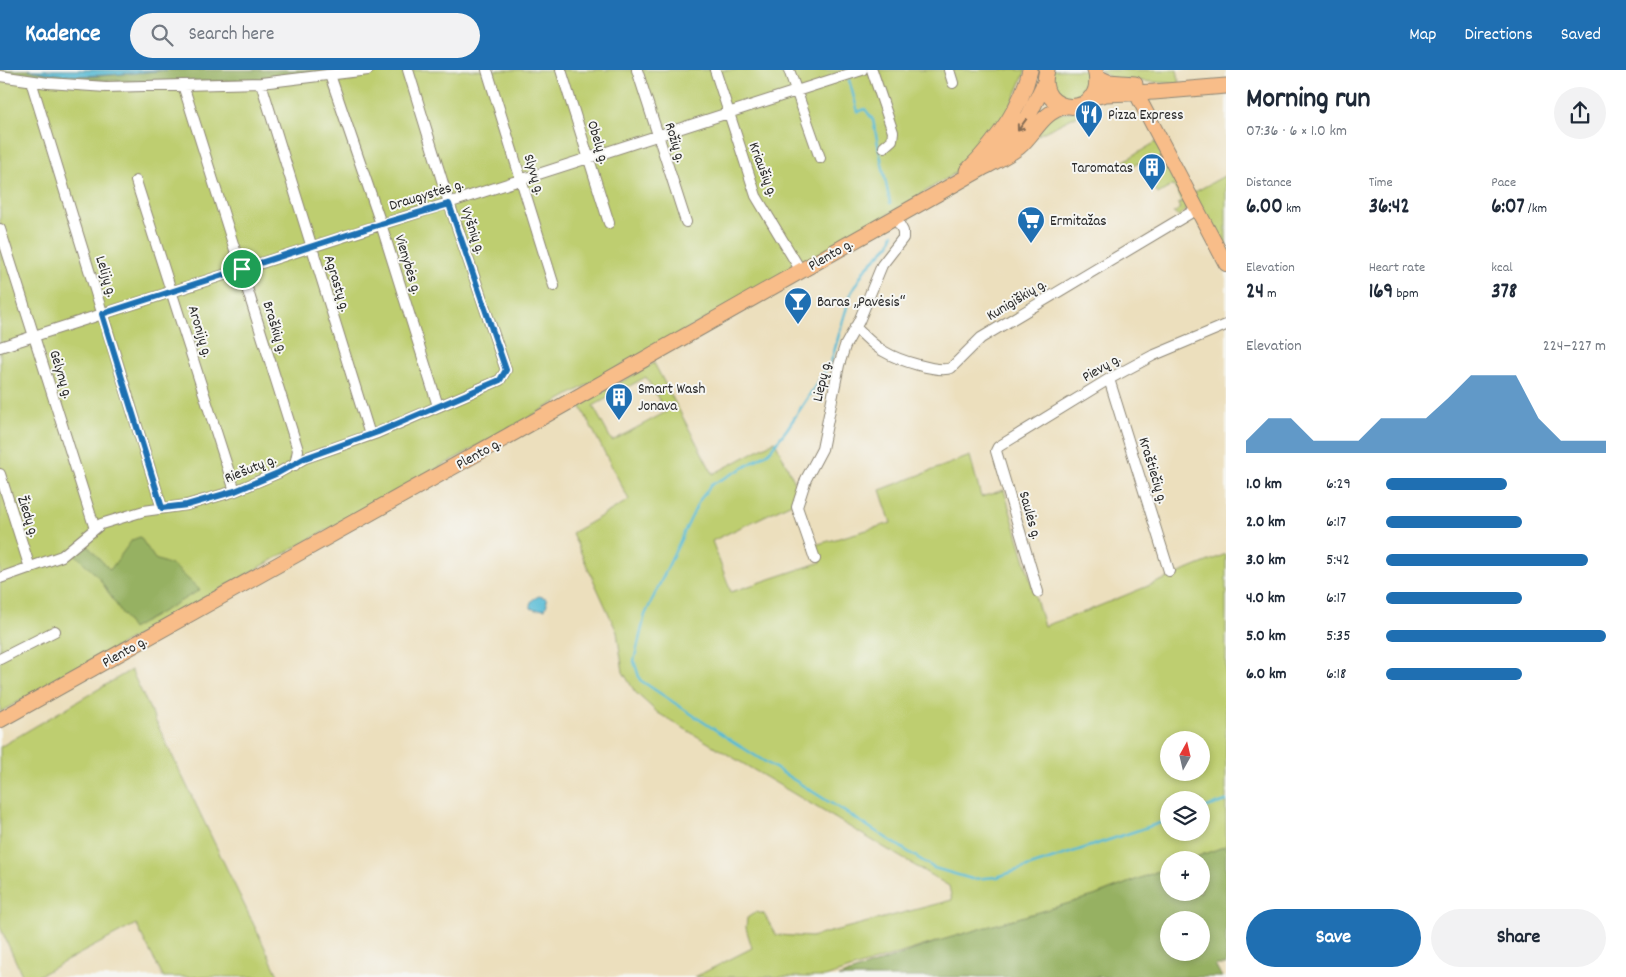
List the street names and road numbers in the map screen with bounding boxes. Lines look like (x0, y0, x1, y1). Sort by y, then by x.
street label: Obelų g. (580, 118, 614, 167)
street label: Rožių g. (658, 120, 691, 165)
street label: Kriaušių g. (742, 139, 783, 200)
street label: Slyvų g. (517, 152, 550, 198)
street label: Draugystės g. (387, 174, 466, 218)
street label: Vyšnių g. (454, 204, 490, 257)
street label: Vienybės g. (388, 232, 427, 297)
street label: Plento g. (804, 234, 858, 277)
street label: Lelijų g. (88, 253, 122, 300)
street label: Agrastų g. (317, 253, 355, 315)
street label: Kunigiškių g. (983, 274, 1051, 327)
street label: Braškių g. (256, 299, 293, 357)
street label: Aronijų g. (181, 303, 217, 360)
street label: Gėlynų g. (42, 348, 78, 402)
street label: Pievų g. (1079, 349, 1125, 389)
street label: Liepų g. (808, 359, 838, 404)
street label: Plento g. (452, 433, 506, 476)
street label: Kraštiečių g. (1132, 435, 1173, 507)
street label: Riešutų g. (222, 450, 280, 490)
street label: Saulės g. (1012, 489, 1046, 542)
street label: Žiedų g. (10, 493, 44, 540)
street label: Plento g. (98, 631, 152, 674)

